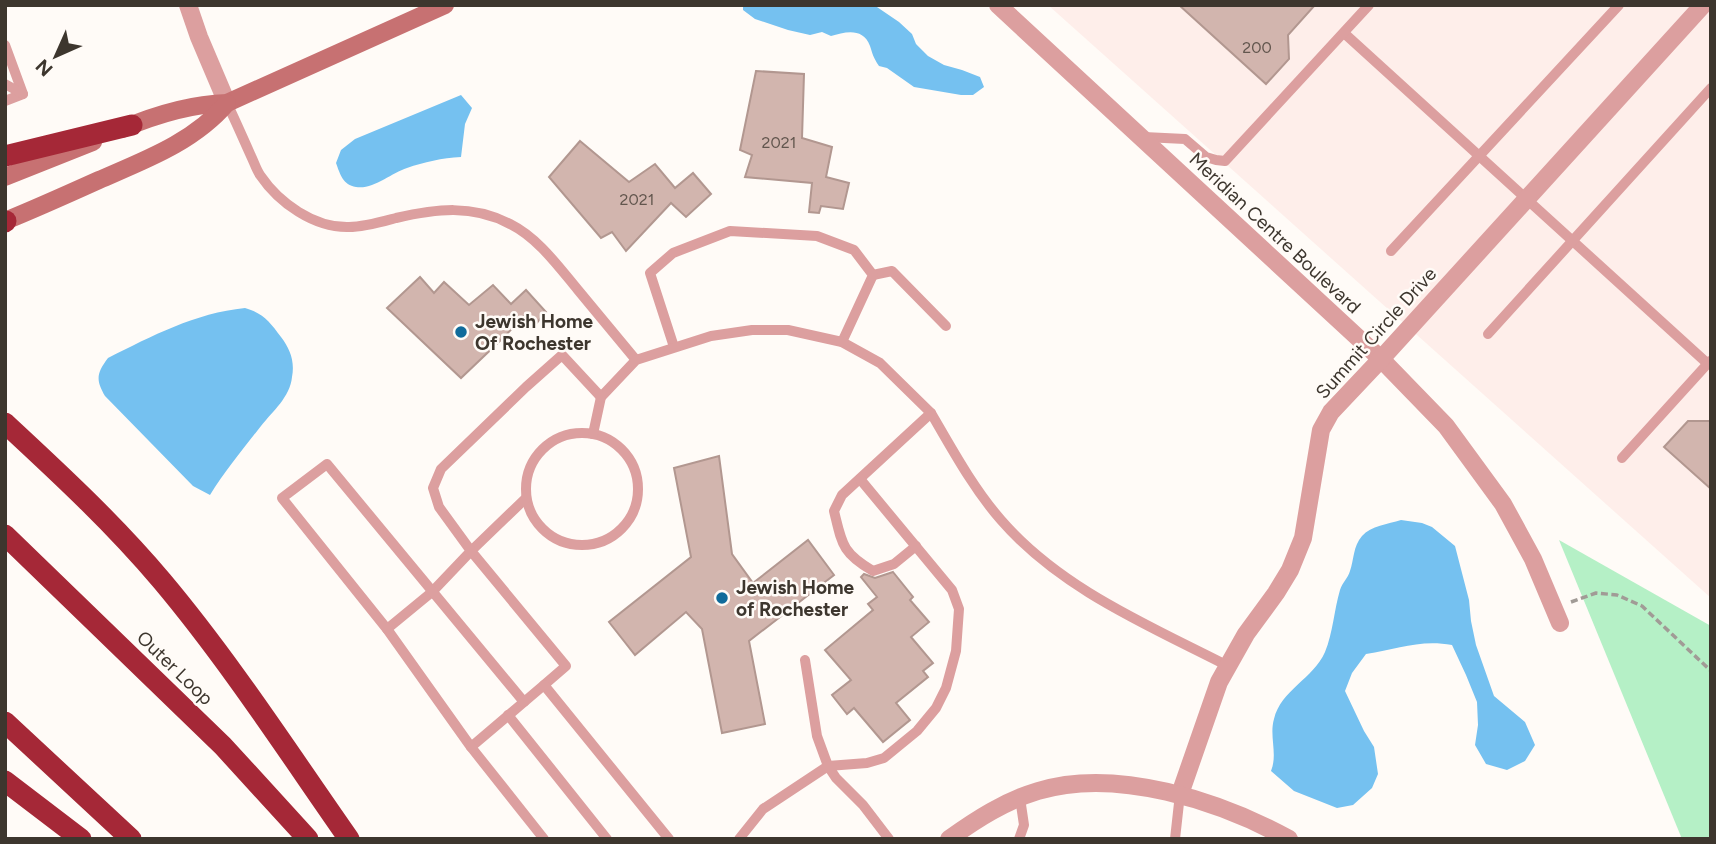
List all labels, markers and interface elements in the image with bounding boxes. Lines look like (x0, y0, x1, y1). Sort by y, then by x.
north arrow (21, 21, 91, 91)
house number: 200 (1242, 38, 1272, 57)
text: N (31, 54, 58, 81)
house number: 2021 (762, 133, 796, 152)
street label: Meridian Centre Boulevard (1185, 148, 1365, 318)
house number: 2021 (620, 190, 654, 209)
street label: Summit Circle Drive (1311, 263, 1441, 403)
place label: Jewish Home Of Rochester (475, 310, 594, 355)
marker: Jewish Home Of Rochester (453, 324, 469, 340)
place label: Jewish Home of Rochester (736, 576, 855, 621)
marker: Jewish Home of Rochester (714, 590, 730, 606)
street label: Outer Loop (132, 626, 218, 710)

